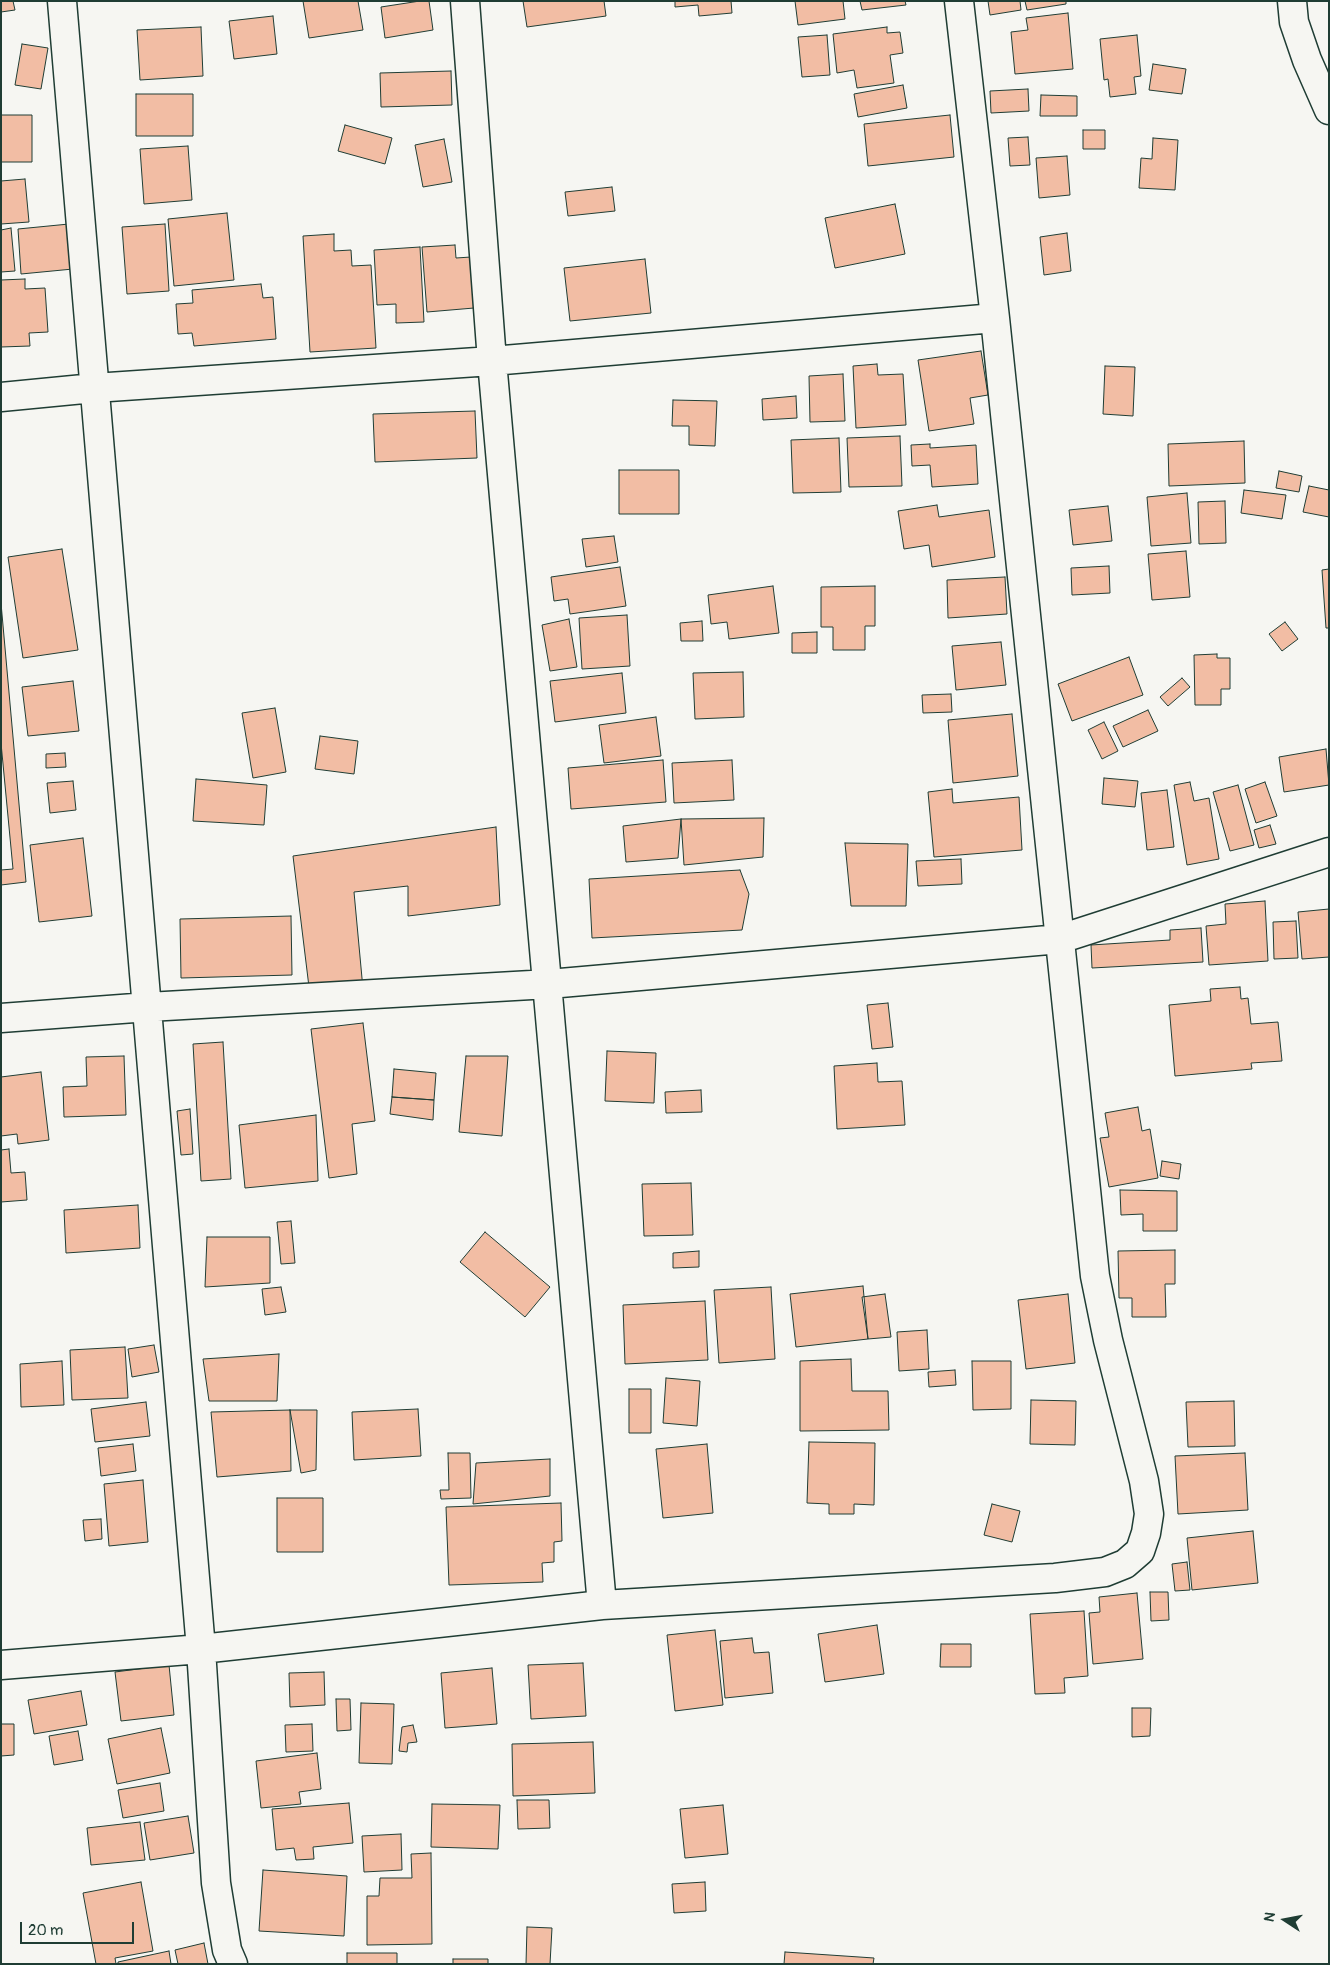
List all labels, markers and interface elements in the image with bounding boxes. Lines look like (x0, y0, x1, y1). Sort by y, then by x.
north arrow (1260, 1895, 1310, 1945)
text: N (1261, 1911, 1279, 1923)
scale bar (22, 1912, 136, 1944)
text: 20 m (28, 1921, 63, 1940)

